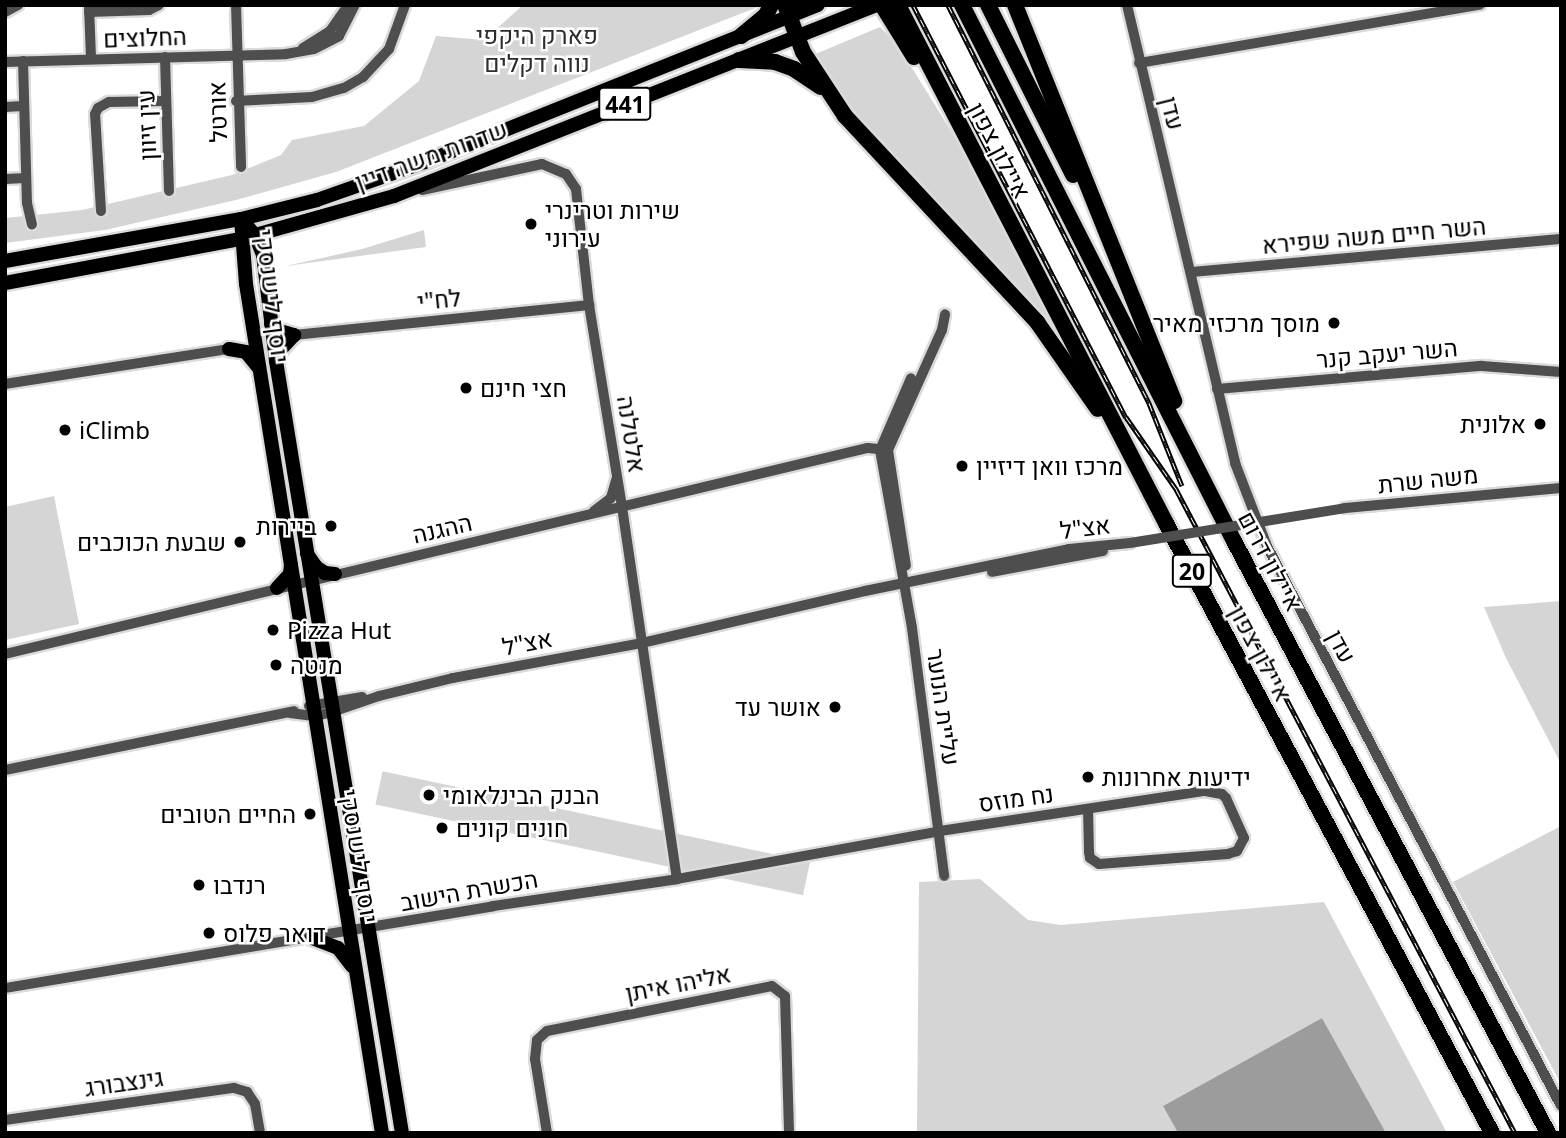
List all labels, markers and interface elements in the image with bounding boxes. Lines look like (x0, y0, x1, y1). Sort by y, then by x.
street label: החלוצים (103, 21, 187, 53)
park label: פארק היקפי נווה דקלים (476, 21, 598, 77)
street label: אורטל (202, 81, 232, 143)
road number: 441 (597, 85, 653, 124)
street label: עין זיוון (130, 89, 162, 161)
street label: עדן (1155, 93, 1191, 133)
street label: איילון צפון (963, 97, 1037, 203)
street label: שדרות משה דיין (351, 114, 511, 196)
place label: שירות וטרינרי עירוני (545, 196, 680, 252)
street label: השר חיים משה שפירא (1261, 211, 1487, 259)
marker: שירות וטרינרי עירוני (523, 216, 539, 232)
street label: יוסף לישנסקי (250, 227, 296, 365)
street label: לח"י (416, 282, 462, 316)
place label: מוסך מרכזי מאיר (1153, 309, 1320, 337)
marker: מוסך מרכזי מאיר (1326, 315, 1342, 331)
street label: השר יעקב קנר (1315, 332, 1459, 374)
place label: חצי חינם (480, 374, 567, 402)
marker: חצי חינם (458, 380, 474, 396)
street label: אלטלנה (612, 393, 652, 475)
place label: אלונית (1460, 410, 1526, 438)
place label: iClimb (79, 416, 150, 444)
marker: אלונית (1532, 416, 1548, 432)
marker: iClimb (57, 422, 73, 438)
place label: מרכז וואן דיזיין (976, 452, 1123, 480)
marker: מרכז וואן דיזיין (954, 458, 970, 474)
street label: משה שרת (1377, 459, 1479, 499)
street label: איילון דרום (1233, 506, 1309, 616)
street label: ההגנה (409, 507, 475, 549)
street label: אצ"ל (1058, 510, 1112, 544)
place label: ביירות (256, 512, 317, 540)
marker: ביירות (323, 518, 339, 534)
place label: שבעת הכוכבים (77, 528, 226, 556)
marker: שבעת הכוכבים (232, 534, 248, 550)
road number: 20 (1171, 552, 1213, 590)
street label: איילון צפון (1224, 600, 1298, 706)
place label: Pizza Hut (287, 616, 391, 644)
marker: Pizza Hut (265, 622, 281, 638)
street label: אצ"ל (499, 623, 555, 661)
street label: עדן (1321, 625, 1363, 667)
street label: עליית הנוער (922, 647, 966, 767)
place label: מנטה (290, 651, 343, 679)
marker: מנטה (268, 657, 284, 673)
place label: אושר עד (735, 693, 821, 721)
marker: אושר עד (827, 699, 843, 715)
place label: ידיעות אחרונות (1102, 763, 1251, 791)
marker: ידיעות אחרונות (1080, 769, 1096, 785)
street label: נח מוזס (977, 778, 1055, 818)
place label: הבנק הבינלאומי (443, 781, 600, 809)
street label: יוסף לישנסקי (335, 787, 385, 925)
marker: הבנק הבינלאומי (421, 787, 437, 803)
place label: החיים הטובים (160, 800, 296, 828)
marker: החיים הטובים (302, 806, 318, 822)
place label: חונים קונים (456, 814, 568, 842)
marker: חונים קונים (434, 820, 450, 836)
street label: הכשרת הישוב (398, 864, 540, 916)
place label: רנדבו (213, 871, 266, 899)
marker: רנדבו (191, 877, 207, 893)
place label: דואר פלוס (223, 919, 326, 947)
marker: דואר פלוס (201, 925, 217, 941)
street label: אליהו איתן (623, 959, 733, 1007)
street label: גינצבורג (83, 1062, 165, 1102)

